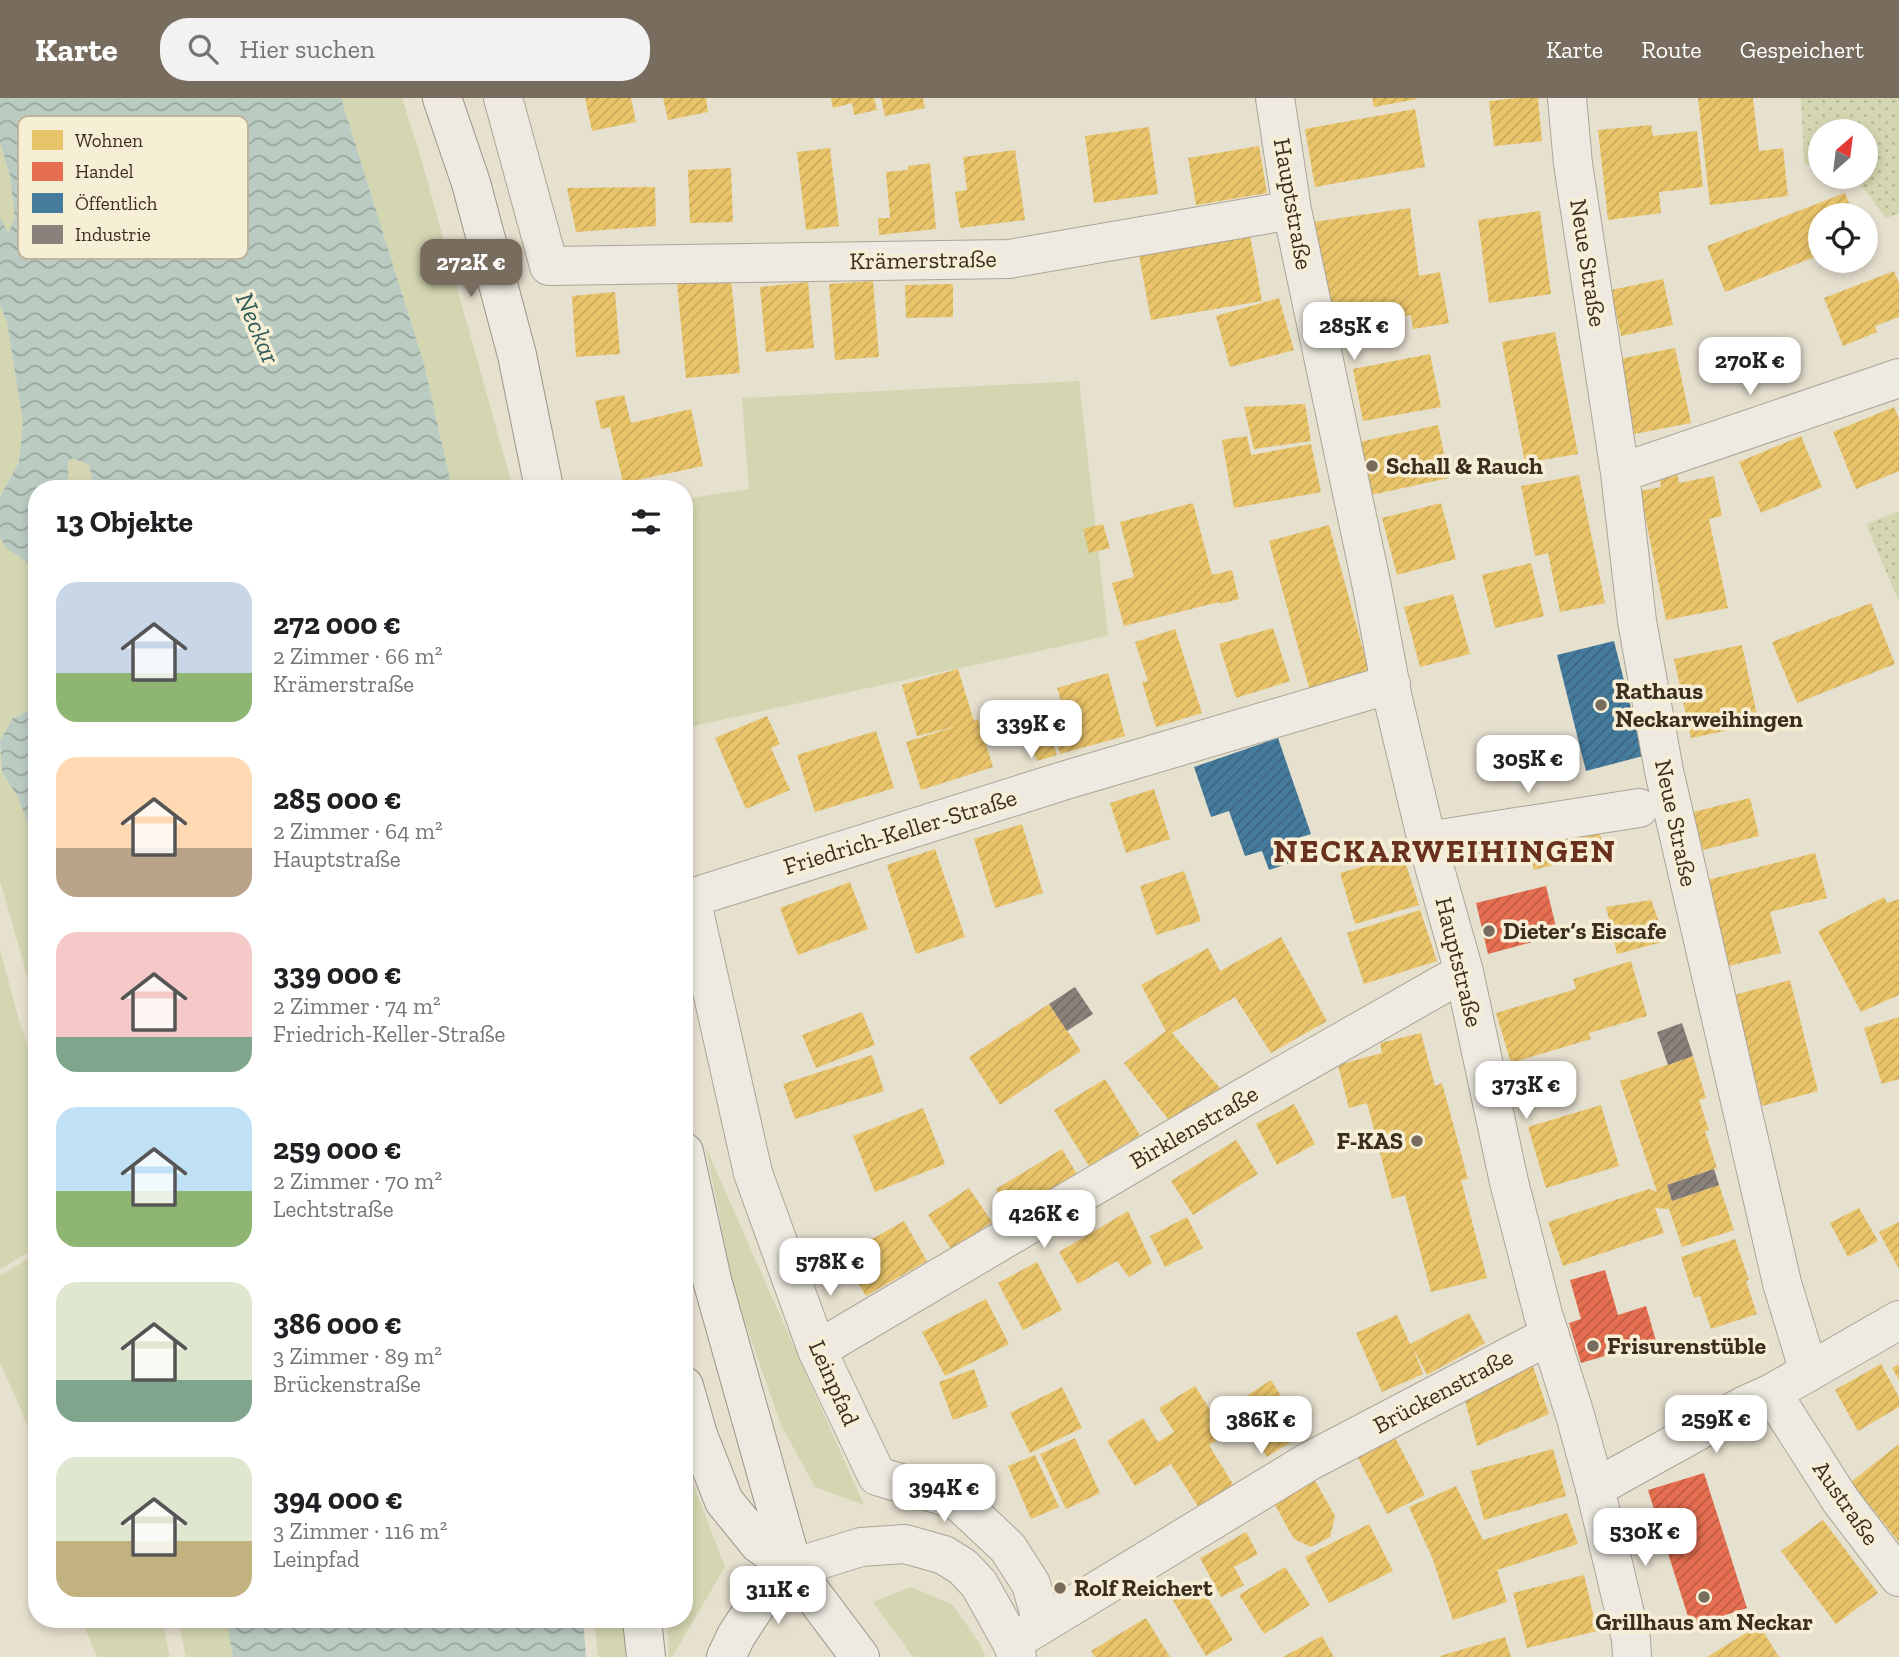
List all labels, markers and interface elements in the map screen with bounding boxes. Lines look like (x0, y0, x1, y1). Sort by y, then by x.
search box (160, 18, 650, 81)
text: Karte (35, 30, 118, 69)
icon: search (184, 30, 222, 68)
text: Hier suchen (240, 33, 375, 65)
text: Karte (1546, 35, 1603, 64)
text: Route (1641, 35, 1702, 64)
text: Gespeichert (1740, 35, 1864, 64)
legend (18, 116, 248, 259)
north arrow (1808, 119, 1878, 189)
map controls (1808, 119, 1878, 273)
text: Wohnen (75, 129, 143, 152)
street label: Hauptstraße (1268, 136, 1319, 272)
text: Handel (75, 160, 134, 183)
text: Öffentlich (75, 192, 158, 215)
street label: Neue Straße (1564, 197, 1613, 329)
button: locate (1808, 203, 1878, 273)
text: Industrie (75, 223, 151, 246)
pin: 272K € (414, 240, 528, 299)
street label: Krämerstraße (849, 244, 997, 275)
text: 272K € (436, 248, 506, 276)
water label: Neckar (229, 288, 287, 368)
pin: 285K € (1297, 302, 1411, 362)
text: 285K € (1319, 311, 1389, 339)
pin: 270K € (1693, 338, 1807, 397)
text: 270K € (1715, 346, 1785, 374)
place label: Schall & Rauch (1386, 451, 1543, 480)
marker: Schall & Rauch (1364, 458, 1380, 474)
icon: filters (627, 503, 665, 541)
text: 13 Objekte (56, 504, 193, 540)
text: 272 000 € (273, 606, 401, 642)
icon: home (112, 610, 196, 694)
text: 2 Zimmer · 66 m² (273, 642, 443, 670)
text: Krämerstraße (273, 670, 414, 698)
place label: Rathaus Neckarweihingen (1615, 676, 1803, 733)
marker: Rathaus Neckarweihingen (1593, 697, 1609, 713)
pin: 339K € (974, 700, 1088, 760)
text: 339K € (996, 709, 1066, 737)
pin: 305K € (1471, 736, 1585, 795)
text: 305K € (1493, 744, 1563, 772)
street label: Neue Straße (1649, 757, 1704, 889)
text: 285 000 € (273, 781, 402, 817)
street label: Friedrich-Keller-Straße (780, 782, 1020, 881)
icon: home (112, 785, 196, 869)
text: 2 Zimmer · 64 m² (273, 817, 443, 845)
district label: NECKARWEIHINGEN (1273, 832, 1617, 870)
text: Hauptstraße (273, 845, 401, 873)
street label: Hauptstraße (1429, 894, 1490, 1030)
place label: Dieter‘s Eiscafe (1503, 916, 1667, 945)
marker: Dieter‘s Eiscafe (1481, 923, 1497, 939)
text: 339 000 € (273, 956, 402, 992)
icon: home (112, 960, 196, 1044)
text: 2 Zimmer · 74 m² (273, 992, 441, 1020)
text: Friedrich-Keller-Straße (273, 1020, 505, 1048)
pin: 373K € (1469, 1062, 1583, 1121)
text: 373K € (1491, 1070, 1561, 1098)
street label: Birklenstraße (1125, 1078, 1263, 1175)
place label: F-KAS (1336, 1126, 1403, 1155)
text: 259 000 € (273, 1131, 402, 1167)
marker: F-KAS (1409, 1133, 1425, 1149)
icon: home (112, 1135, 196, 1219)
text: 2 Zimmer · 70 m² (273, 1167, 442, 1195)
pin: 426K € (987, 1190, 1101, 1250)
text: Lechtstraße (273, 1195, 394, 1223)
text: 426K € (1008, 1199, 1080, 1227)
pin: 578K € (773, 1238, 887, 1298)
text: 578K € (795, 1247, 865, 1275)
text: 386 000 € (273, 1306, 402, 1342)
icon: home (112, 1310, 196, 1394)
place label: Frisurenstüble (1607, 1331, 1767, 1360)
street label: Leinpfad (803, 1336, 866, 1430)
marker: Frisurenstüble (1585, 1338, 1601, 1354)
text: 3 Zimmer · 89 m² (273, 1342, 442, 1370)
street label: Brückenstraße (1368, 1342, 1518, 1440)
text: Brückenstraße (273, 1370, 421, 1398)
pin: 386K € (1204, 1396, 1318, 1456)
pin: 259K € (1659, 1396, 1773, 1455)
text: 259K € (1681, 1404, 1751, 1432)
text: 386K € (1226, 1405, 1296, 1433)
street label: Austraße (1807, 1455, 1886, 1551)
pin: 394K € (887, 1464, 1001, 1524)
text: 394K € (908, 1473, 980, 1501)
text: 394 000 € (273, 1481, 403, 1517)
icon: home (112, 1485, 196, 1569)
pin: 530K € (1588, 1508, 1702, 1568)
text: 3 Zimmer · 116 m² (273, 1517, 447, 1545)
text: 530K € (1610, 1517, 1680, 1545)
text: Leinpfad (273, 1545, 360, 1573)
pin: 311K € (721, 1566, 835, 1626)
place label: Rolf Reichert (1074, 1573, 1213, 1602)
text: 311K € (746, 1575, 810, 1603)
marker: Rolf Reichert (1052, 1580, 1068, 1596)
marker: Grillhaus am Neckar (1696, 1589, 1712, 1605)
place label: Grillhaus am Neckar (1595, 1607, 1813, 1636)

